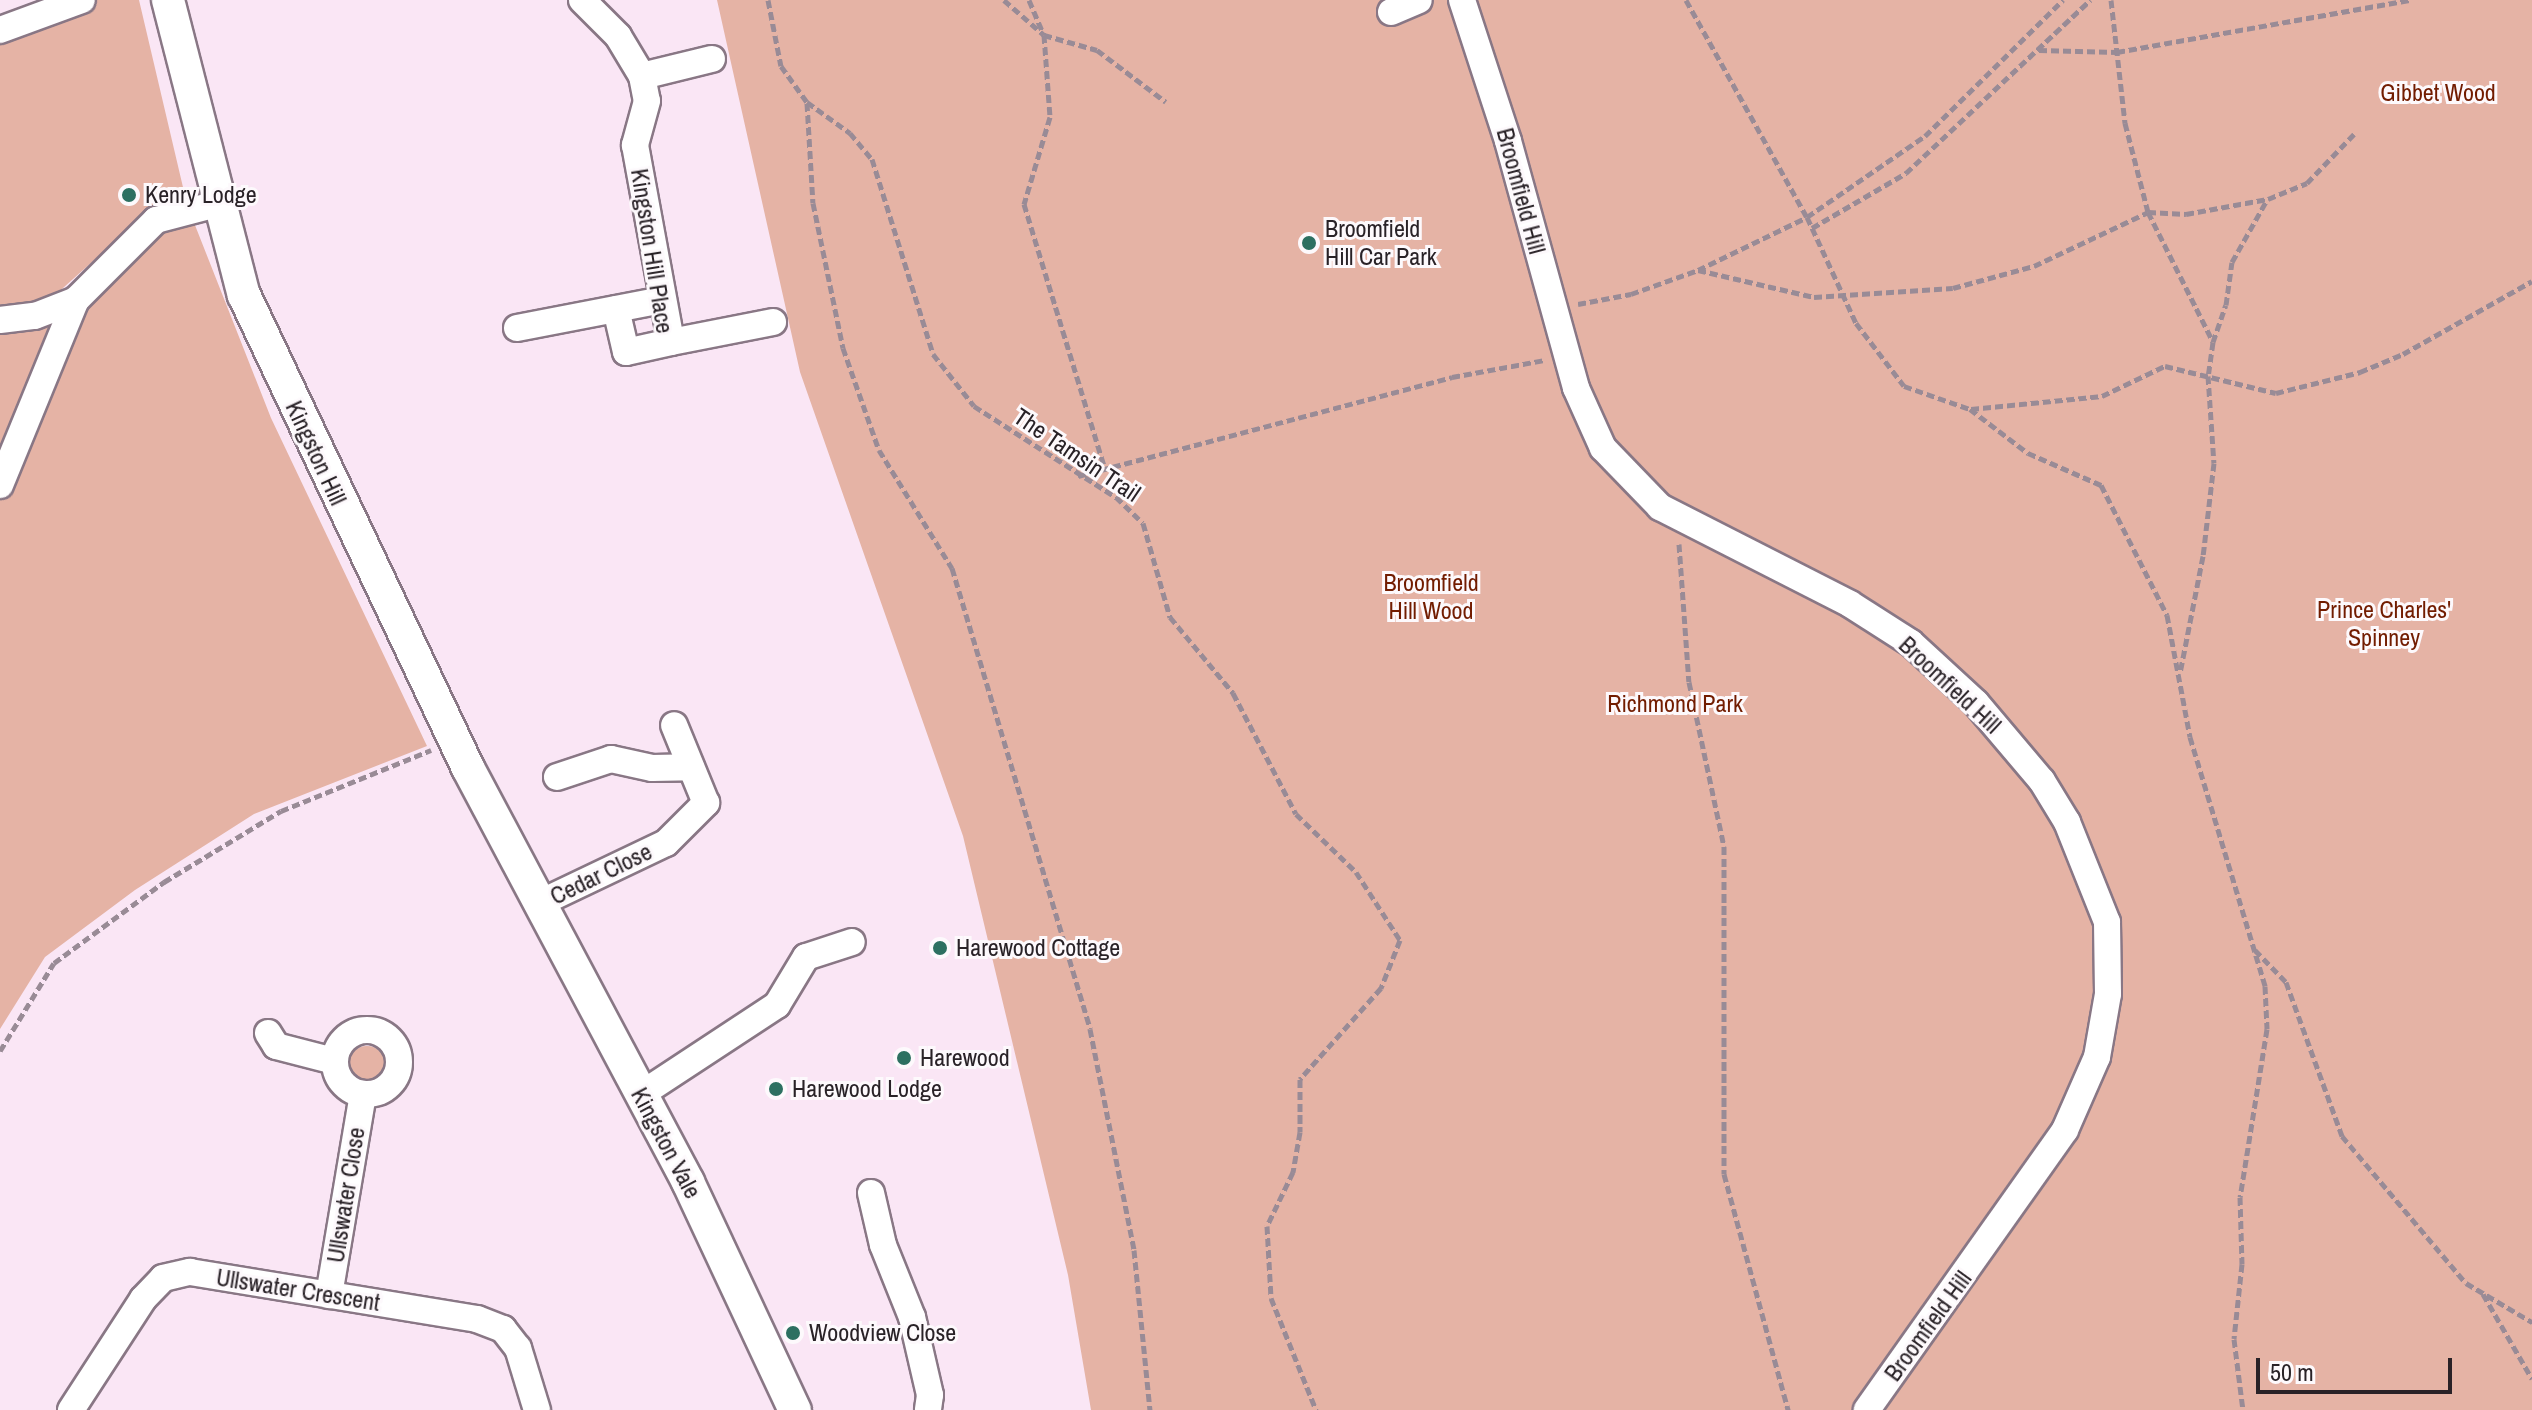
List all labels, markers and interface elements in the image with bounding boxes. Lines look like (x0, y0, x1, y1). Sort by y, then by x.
park label: Gibbet Wood (2380, 79, 2496, 107)
street label: Broomfield Hill (1490, 125, 1552, 257)
street label: Kingston Hill Place (625, 167, 679, 335)
place label: Kenry Lodge (145, 181, 257, 209)
marker: Kenry Lodge (120, 186, 138, 204)
place label: Broomfield Hill Car Park (1325, 215, 1437, 271)
marker: Broomfield Hill Car Park (1300, 234, 1318, 252)
street label: Kingston Hill (279, 396, 353, 510)
street label: The Tamsin Trail (1008, 402, 1146, 508)
park label: Broomfield Hill Wood (1383, 569, 1479, 625)
park label: Prince Charles' Spinney (2317, 596, 2451, 652)
street label: Broomfield Hill (1893, 630, 2007, 740)
park label: Richmond Park (1607, 690, 1743, 718)
street label: Cedar Close (546, 837, 656, 911)
place label: Harewood Cottage (956, 934, 1120, 962)
marker: Harewood Cottage (931, 939, 949, 957)
place label: Harewood (920, 1044, 1010, 1072)
marker: Harewood (895, 1049, 913, 1067)
place label: Harewood Lodge (792, 1075, 942, 1103)
marker: Harewood Lodge (767, 1080, 785, 1098)
street label: Kingston Vale (625, 1083, 707, 1203)
street label: Ullswater Close (321, 1125, 371, 1265)
street label: Ullswater Crescent (214, 1263, 382, 1317)
street label: Broomfield Hill (1878, 1265, 1978, 1387)
place label: Woodview Close (809, 1319, 956, 1347)
marker: Woodview Close (784, 1324, 802, 1342)
scale bar (2260, 1342, 2456, 1392)
text: 50 m (2270, 1356, 2314, 1388)

